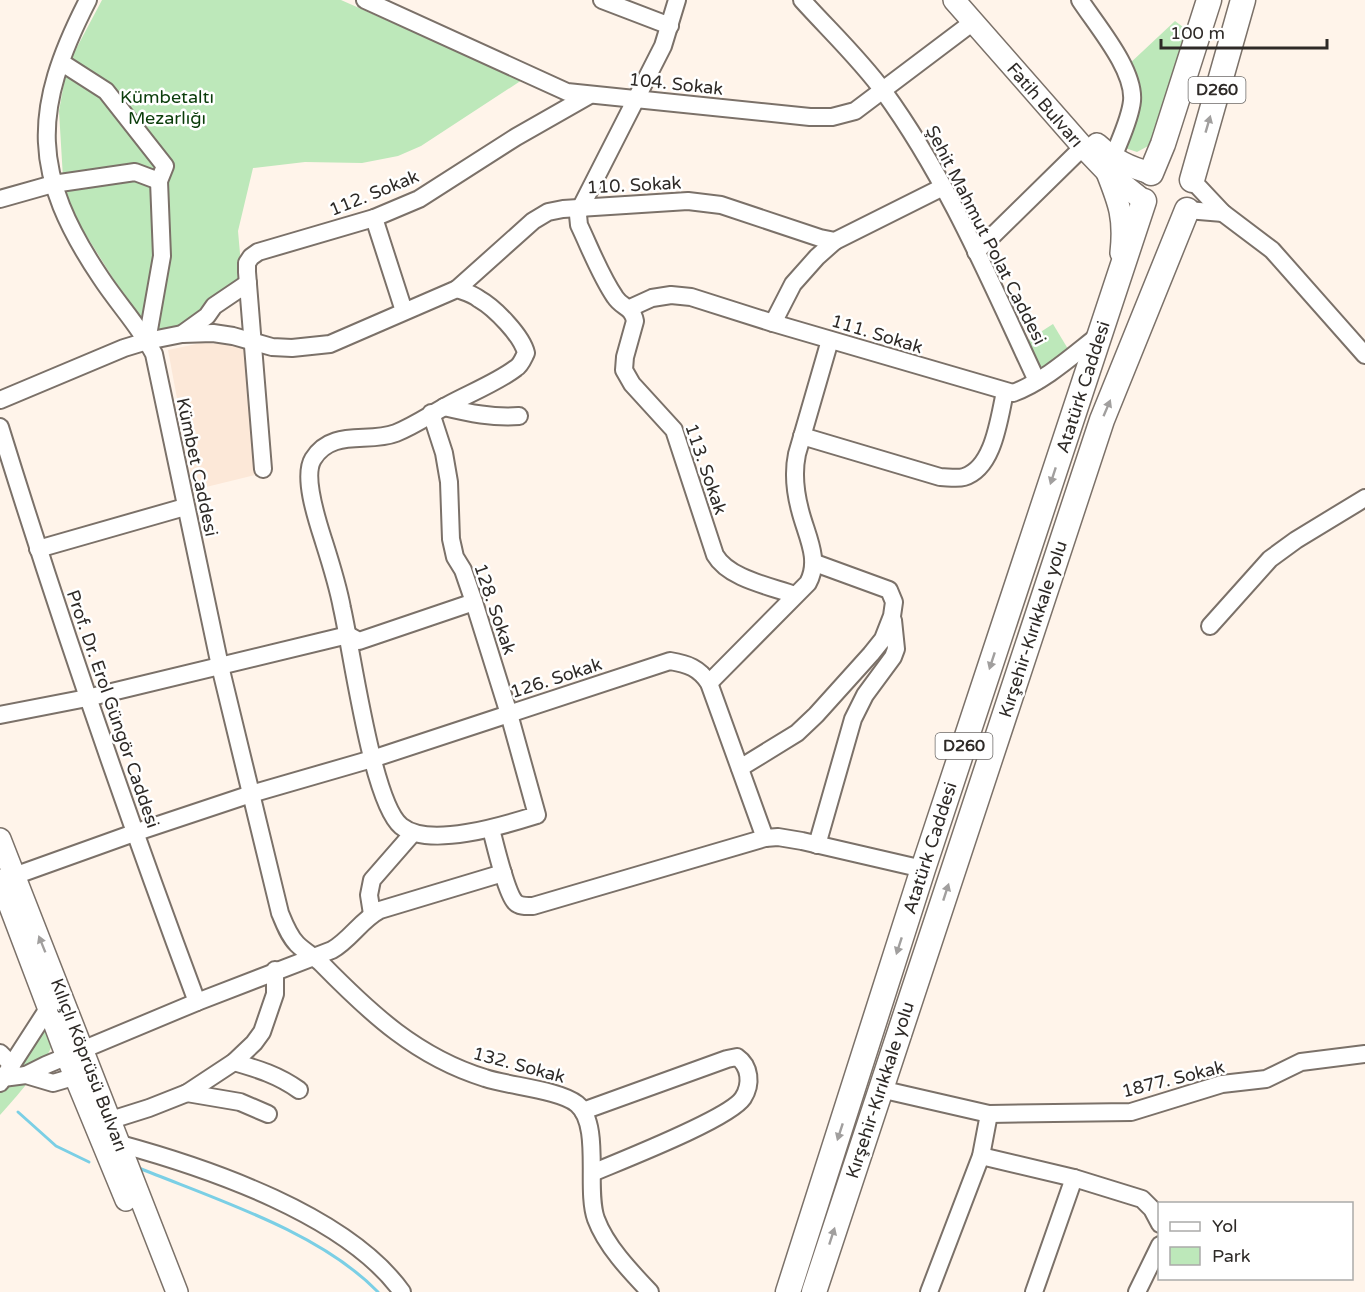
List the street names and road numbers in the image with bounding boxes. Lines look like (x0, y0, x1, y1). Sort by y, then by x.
street label: Fatih Bulvarı (1002, 58, 1088, 152)
street label: 104. Sokak (628, 68, 725, 100)
road number: D260 (1188, 77, 1246, 103)
street label: Şehit Mahmut Polat Caddesi (921, 122, 1051, 348)
street label: 112. Sokak (326, 165, 422, 221)
street label: 110. Sokak (586, 172, 682, 198)
street label: 111. Sokak (828, 310, 926, 358)
street label: Atatürk Caddesi (1051, 318, 1115, 456)
street label: Kümbet Caddesi (172, 396, 222, 538)
street label: 113. Sokak (680, 421, 732, 518)
street label: Kırşehir-Kırıkkale yolu (994, 538, 1072, 720)
street label: 128. Sokak (469, 561, 521, 658)
street label: Prof. Dr. Erol Güngör Caddesi (62, 587, 164, 831)
street label: 126. Sokak (507, 653, 605, 703)
road number: D260 (936, 733, 992, 759)
street label: Atatürk Caddesi (898, 779, 962, 917)
street label: Kılıçlı Köprüsü Bulvarı (46, 975, 132, 1155)
street label: Kırşehir-Kırıkkale yolu (841, 999, 919, 1181)
street label: 132. Sokak (470, 1042, 568, 1088)
street label: 1877. Sokak (1119, 1056, 1227, 1102)

